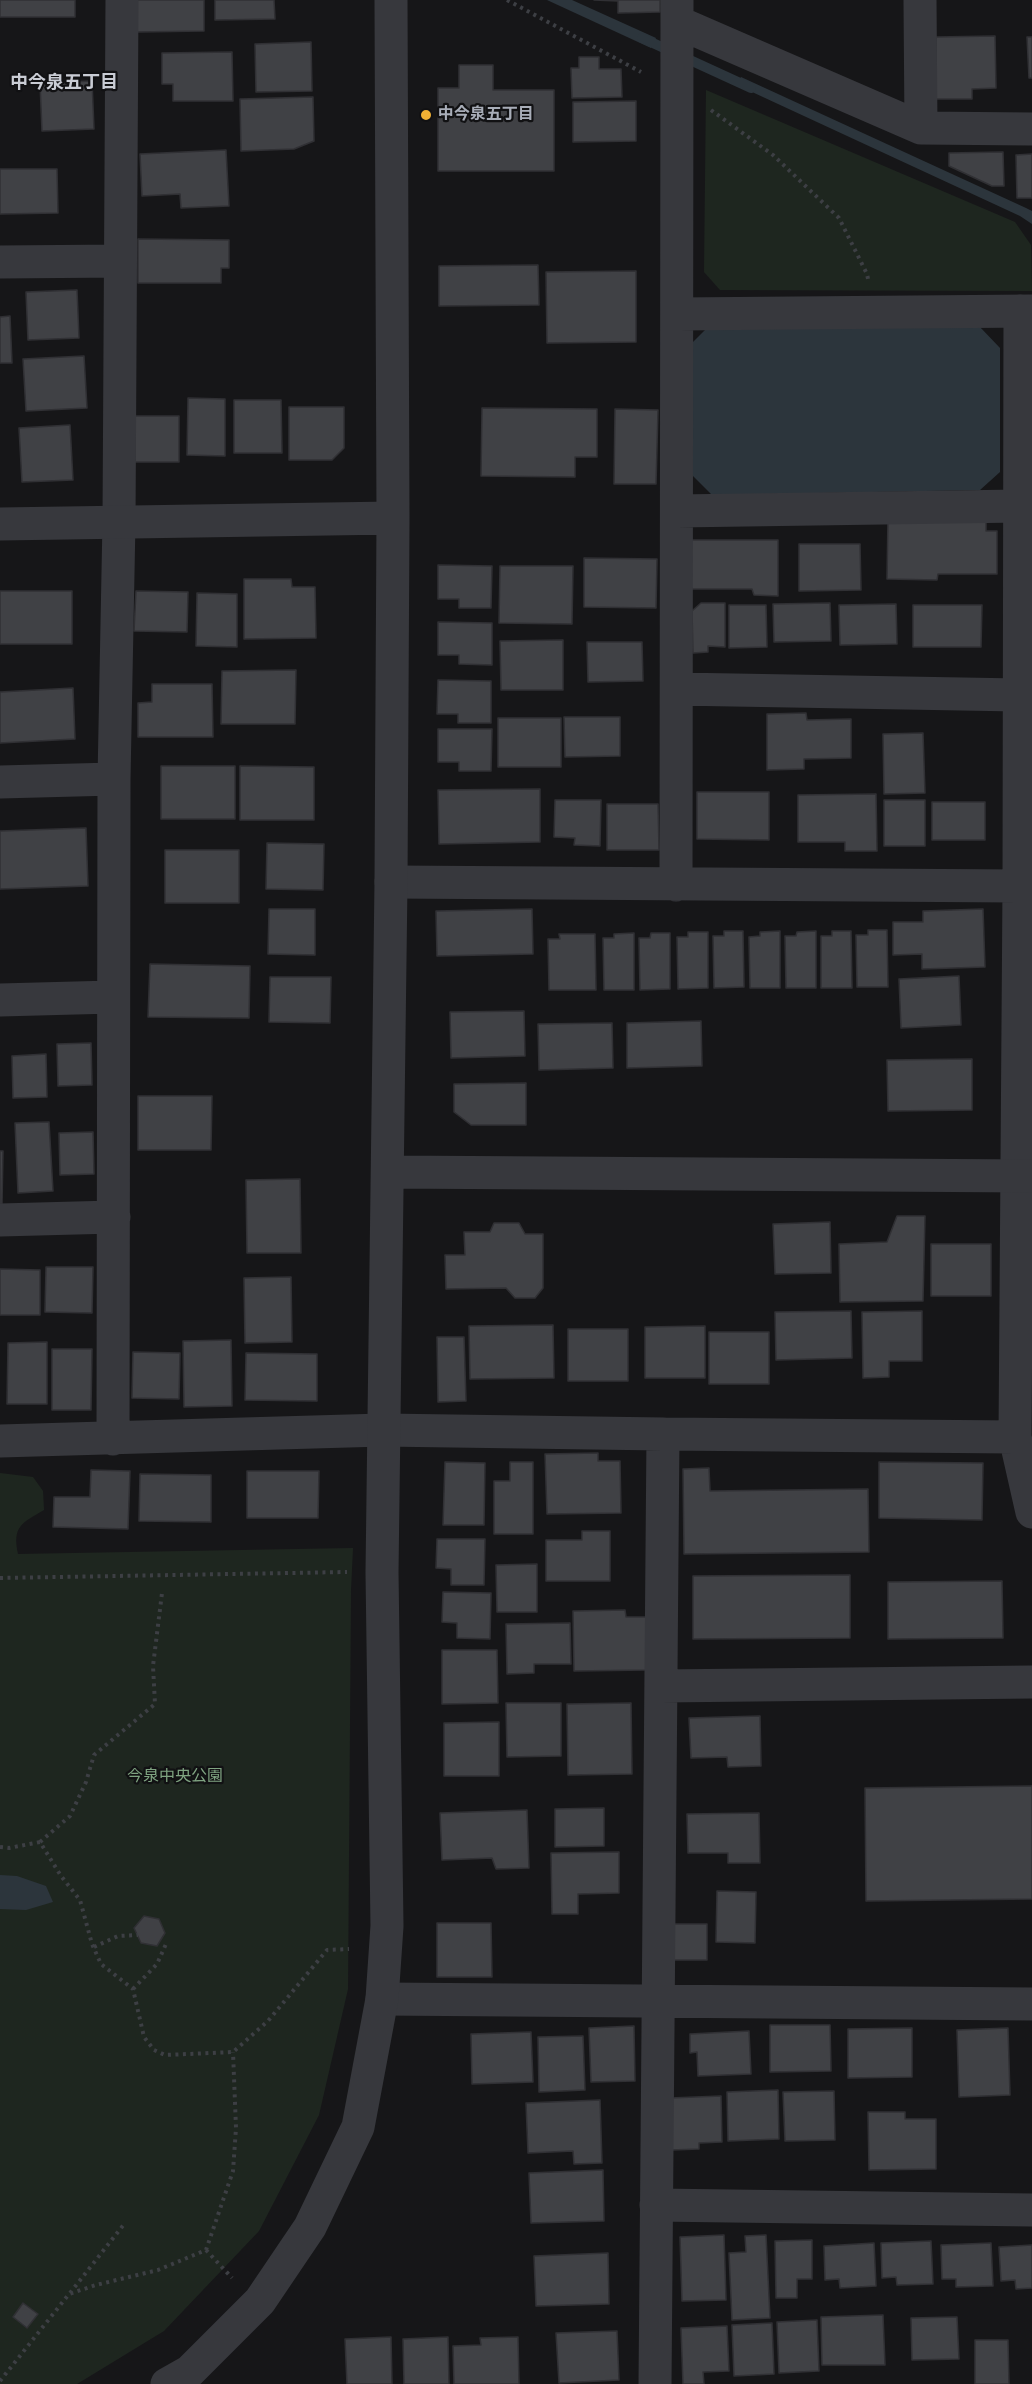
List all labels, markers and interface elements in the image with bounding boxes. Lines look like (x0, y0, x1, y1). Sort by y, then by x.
district label: 中今泉五丁目 (10, 72, 118, 94)
place label: 中今泉五丁目 (438, 105, 534, 125)
marker: 中今泉五丁目 (419, 108, 433, 122)
park label: 今泉中央公園 (127, 1767, 223, 1787)

